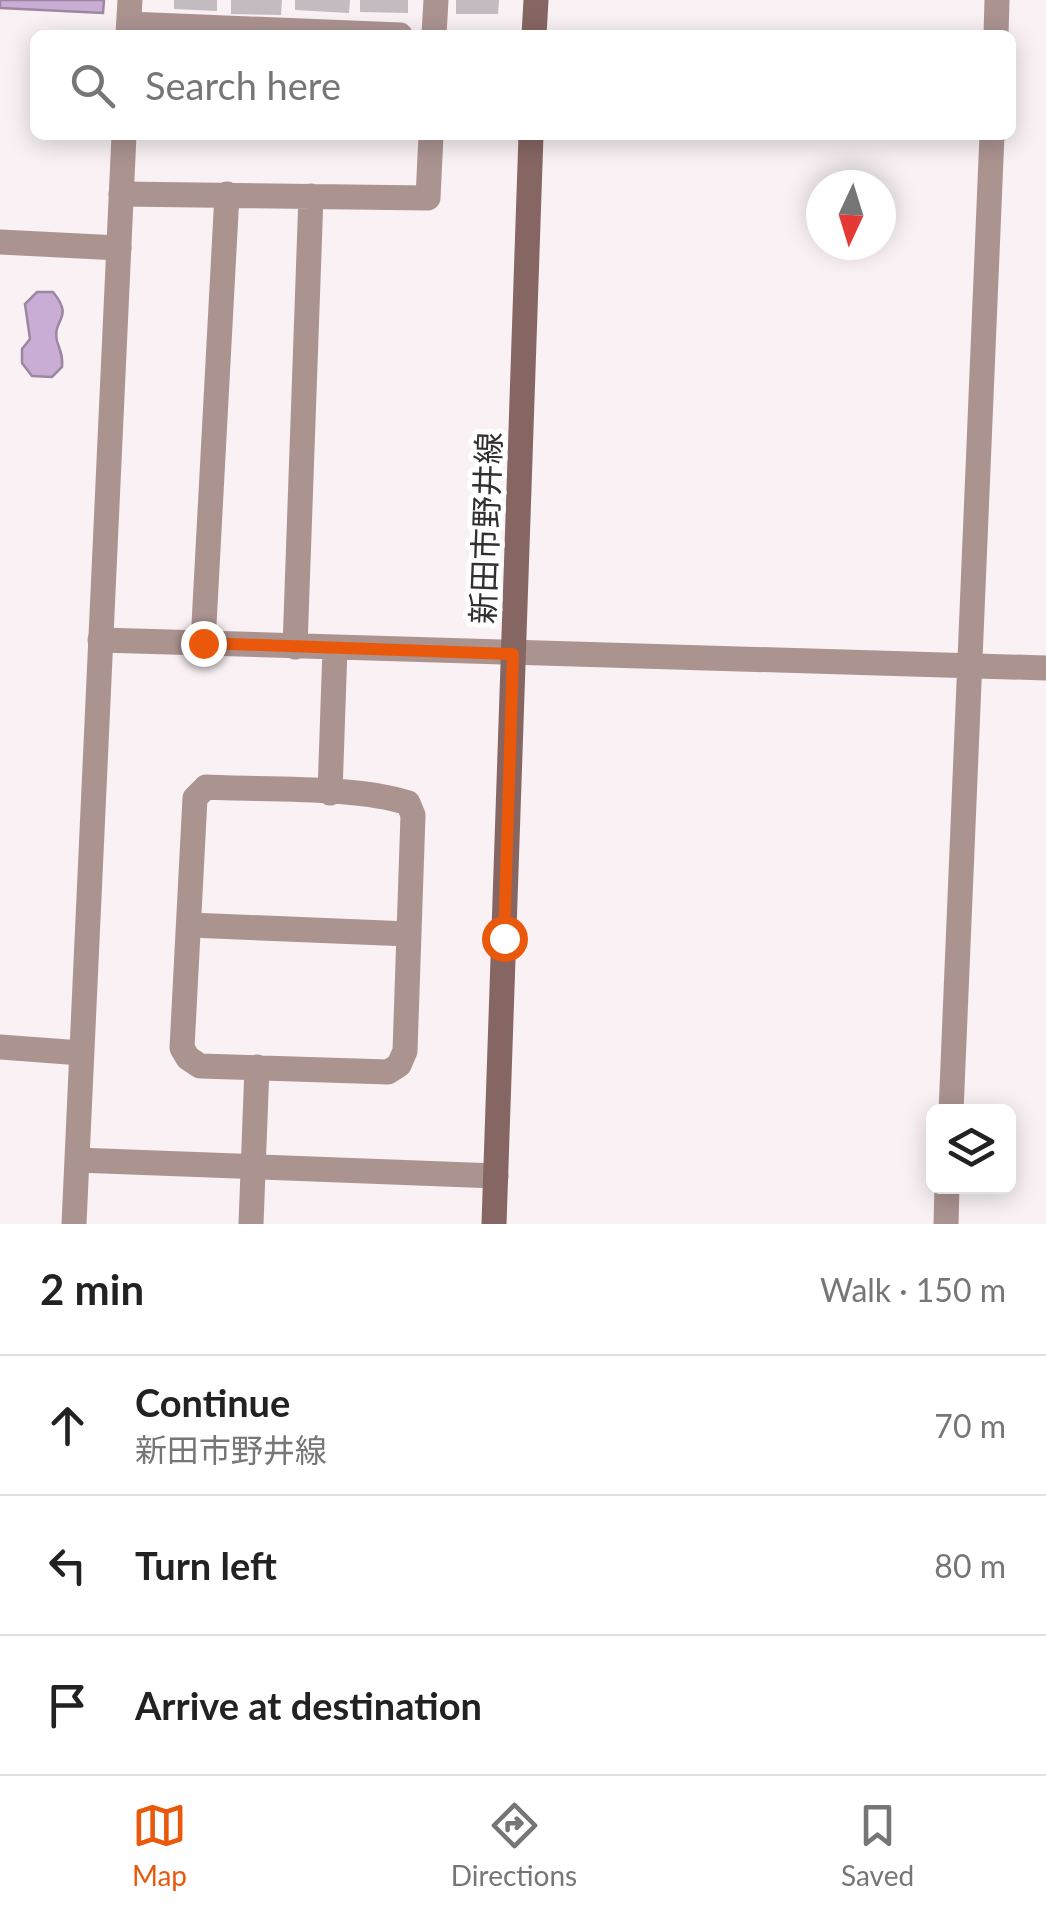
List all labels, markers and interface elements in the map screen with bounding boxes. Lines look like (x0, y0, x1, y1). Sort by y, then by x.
search box (30, 30, 1016, 140)
icon: search (65, 58, 120, 113)
text: Search here (145, 62, 341, 108)
north arrow (806, 170, 896, 260)
street label: 新田市野井線 (462, 431, 508, 625)
route end (181, 621, 227, 667)
route start (482, 916, 528, 962)
map controls (926, 1104, 1016, 1194)
button: layers (926, 1104, 1016, 1194)
text: 2 min (40, 1264, 144, 1314)
text: Walk · 150 m (820, 1270, 1006, 1309)
text: Continue (135, 1379, 290, 1425)
icon: ahead (40, 1398, 95, 1453)
text: 70 m (934, 1406, 1006, 1445)
text: 新田市野井線 (135, 1430, 327, 1469)
icon: left (40, 1538, 95, 1593)
text: Turn left (135, 1542, 277, 1588)
text: 80 m (934, 1546, 1006, 1585)
icon: arrive (40, 1678, 95, 1733)
text: Arrive at destination (135, 1682, 482, 1728)
tab: Map (132, 1798, 187, 1892)
tab: Directions (451, 1798, 577, 1892)
tab: Saved (841, 1798, 914, 1892)

